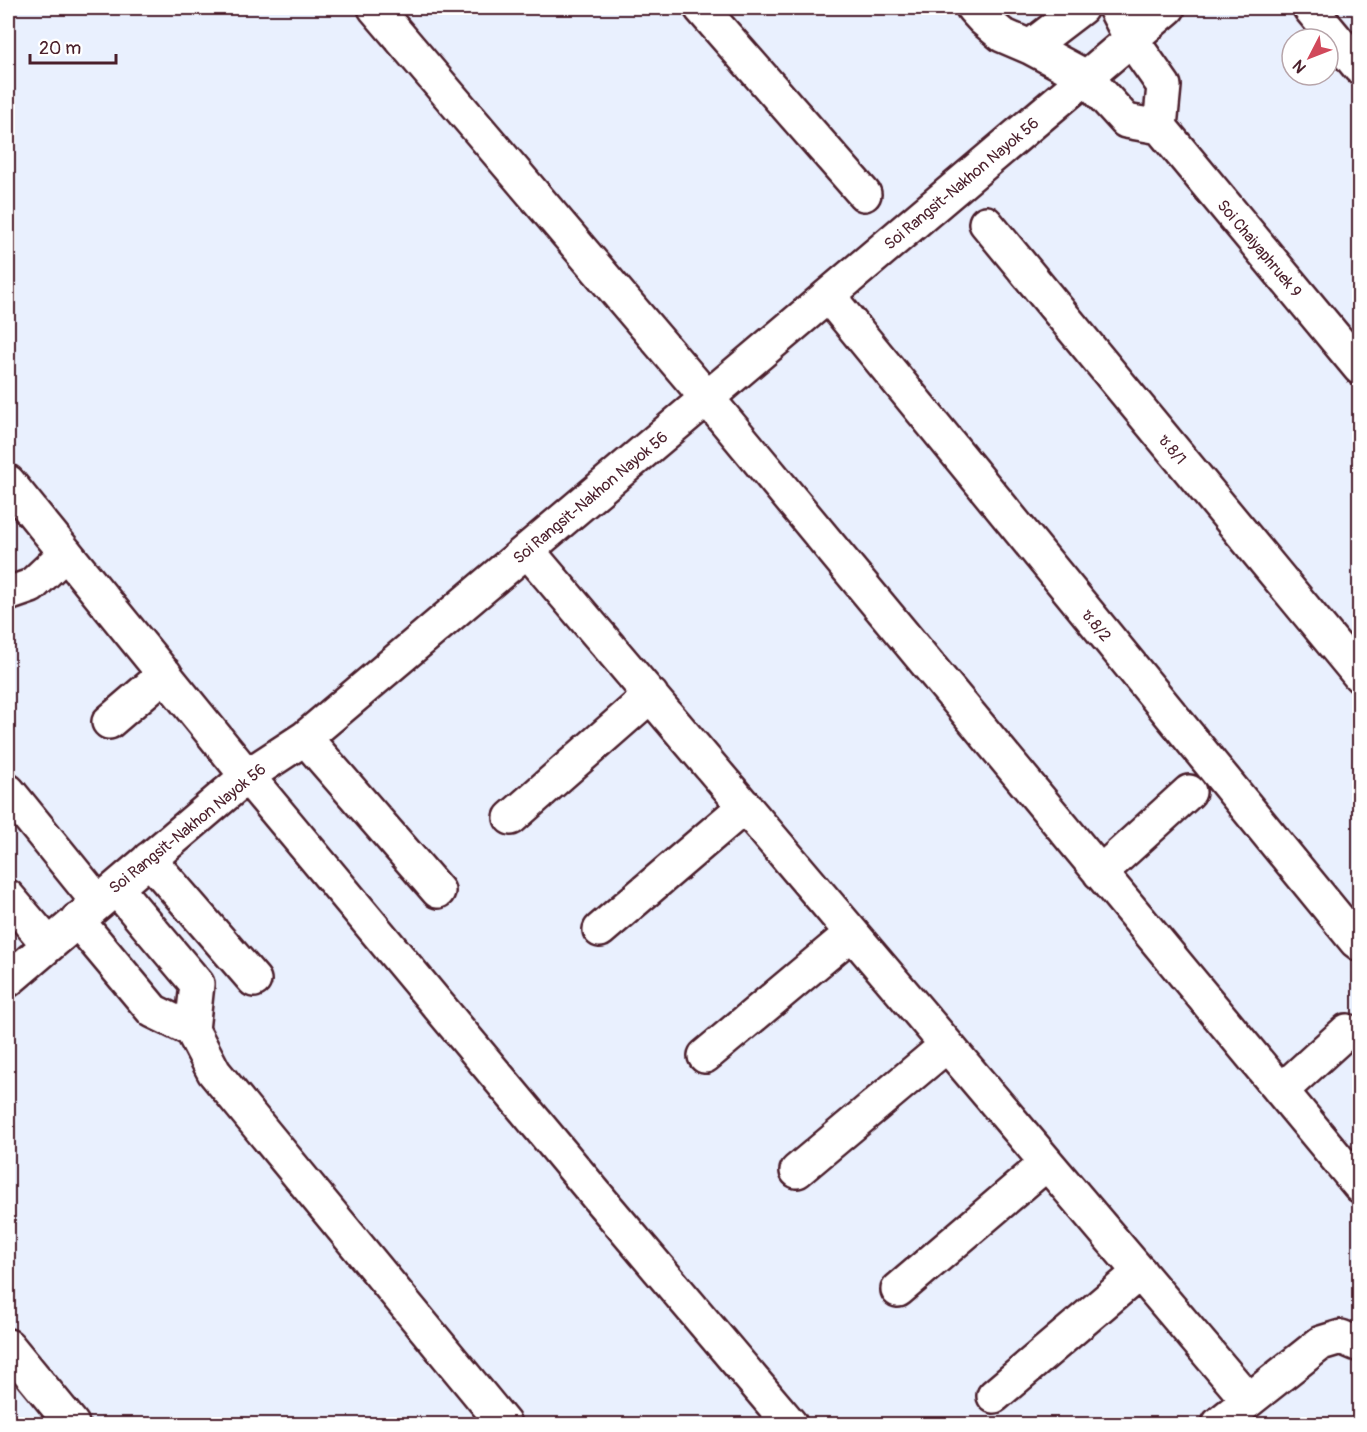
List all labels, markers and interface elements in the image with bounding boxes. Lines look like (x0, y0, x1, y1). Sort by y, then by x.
scale bar (30, 27, 116, 65)
north arrow (1280, 27, 1340, 87)
text: 20 m (39, 37, 81, 60)
text: N (1288, 56, 1311, 77)
street label: Soi Rangsit-Nakhon Nayok 56 (880, 113, 1043, 254)
street label: Soi Chaiyaphruek 9 (1213, 196, 1306, 302)
street label: Soi Rangsit-Nakhon Nayok 56 (509, 427, 672, 568)
street label: ซ.8/1 (1154, 430, 1191, 469)
street label: ซ.8/2 (1077, 605, 1115, 646)
street label: Soi Rangsit-Nakhon Nayok 56 (105, 759, 270, 898)

